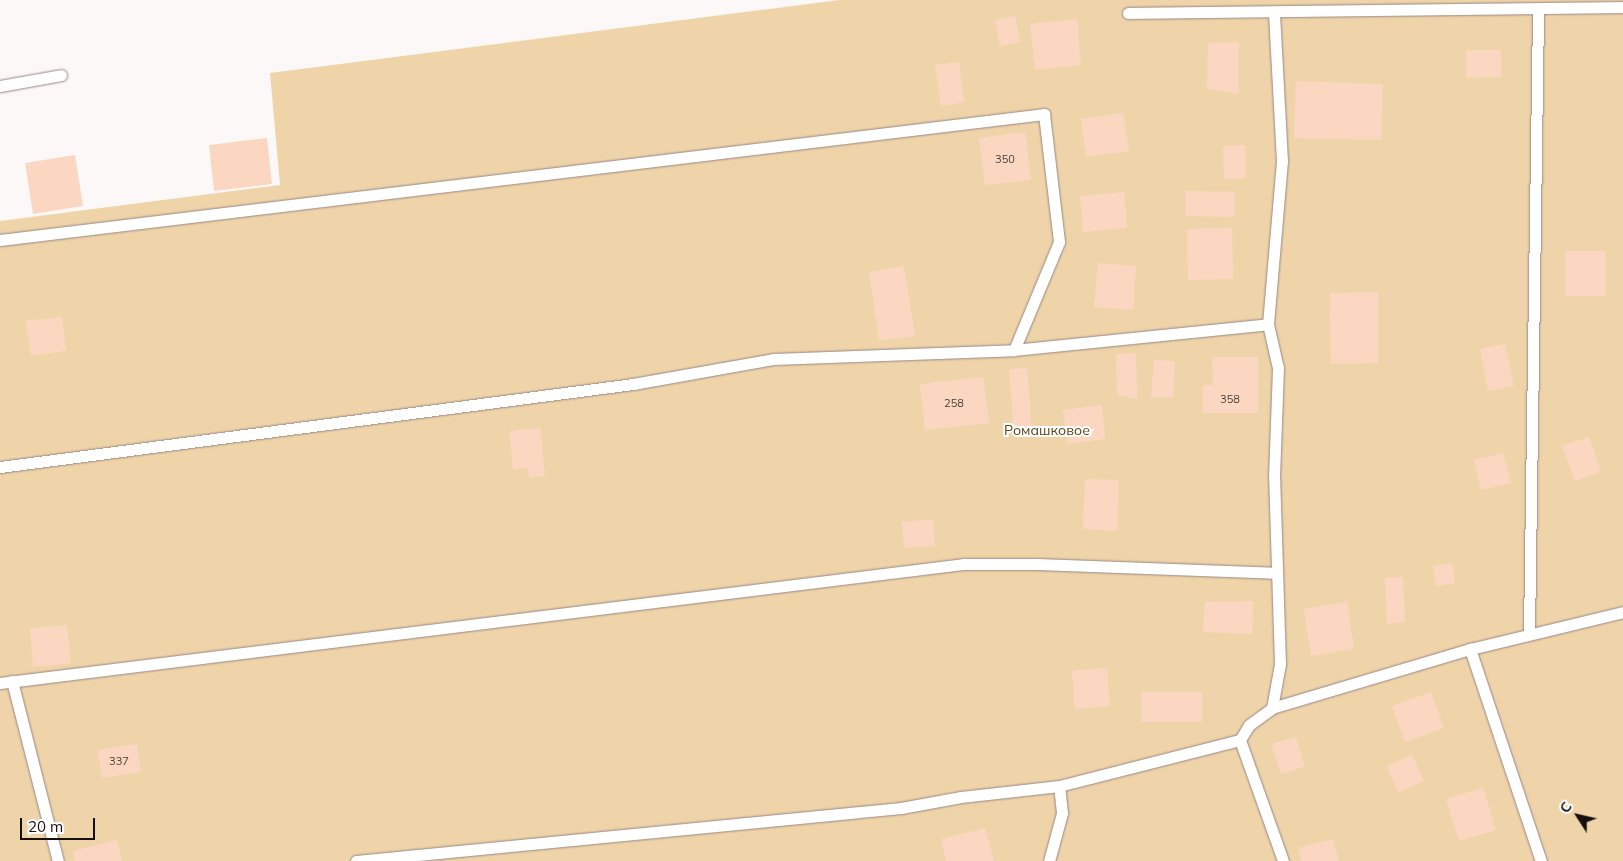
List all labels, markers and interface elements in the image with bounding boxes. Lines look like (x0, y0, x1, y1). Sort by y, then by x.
house number: 350 (995, 152, 1015, 166)
house number: 358 (1220, 392, 1240, 406)
house number: 258 (944, 396, 964, 410)
park label: Ромашковое (1004, 422, 1090, 438)
house number: 337 (109, 754, 129, 768)
north arrow (1553, 791, 1603, 841)
text: С (1556, 798, 1576, 816)
scale bar (22, 808, 98, 840)
text: 20 m (28, 817, 63, 836)

